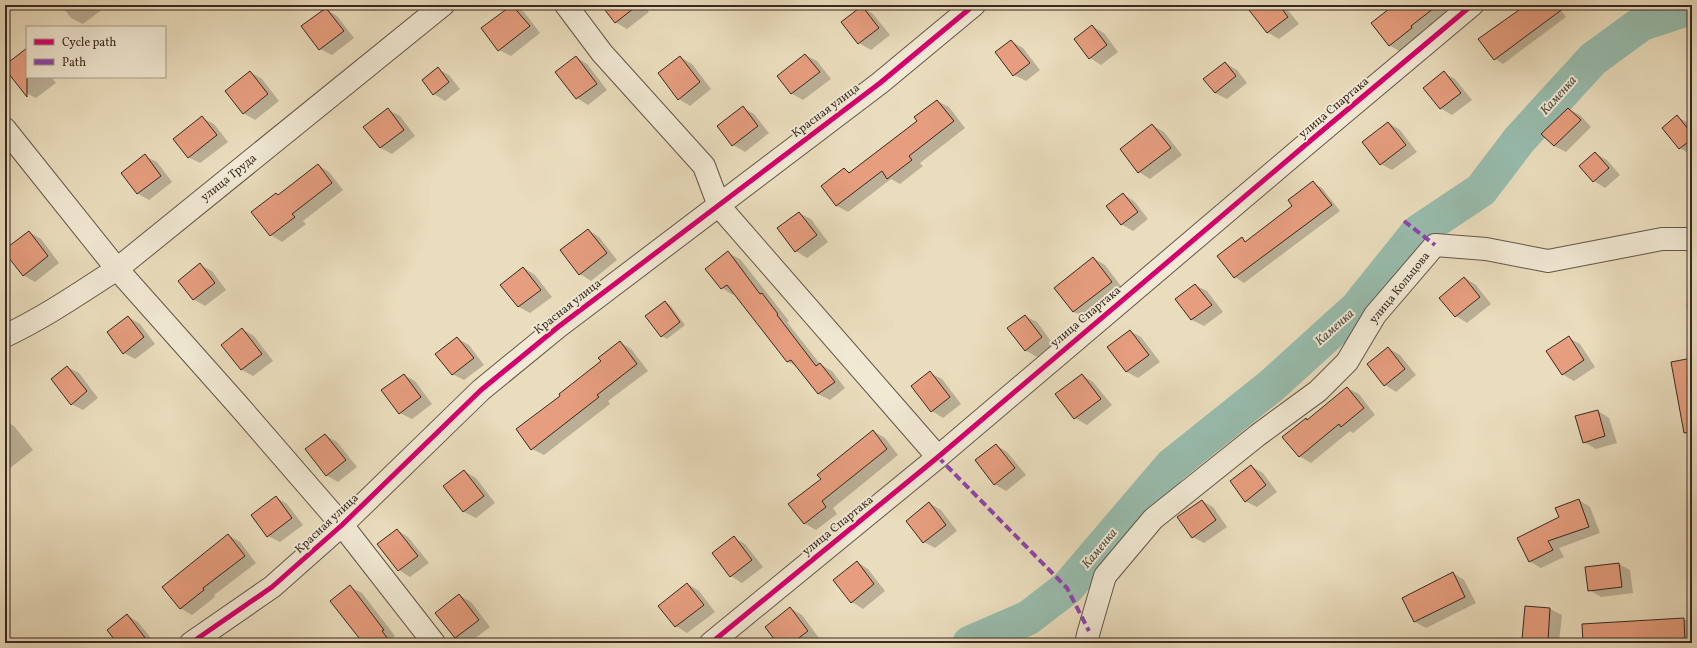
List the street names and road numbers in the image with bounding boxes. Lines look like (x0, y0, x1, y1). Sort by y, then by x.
street label: улица Спартака (1295, 74, 1373, 142)
street label: Красная улица (789, 80, 863, 142)
street label: улица Труда (198, 150, 260, 206)
street label: улица Кольцова (1366, 249, 1434, 327)
street label: Красная улица (531, 276, 605, 338)
street label: улица Спартака (1047, 283, 1125, 351)
street label: Красная улица (292, 490, 362, 558)
street label: улица Спартака (799, 492, 877, 560)

